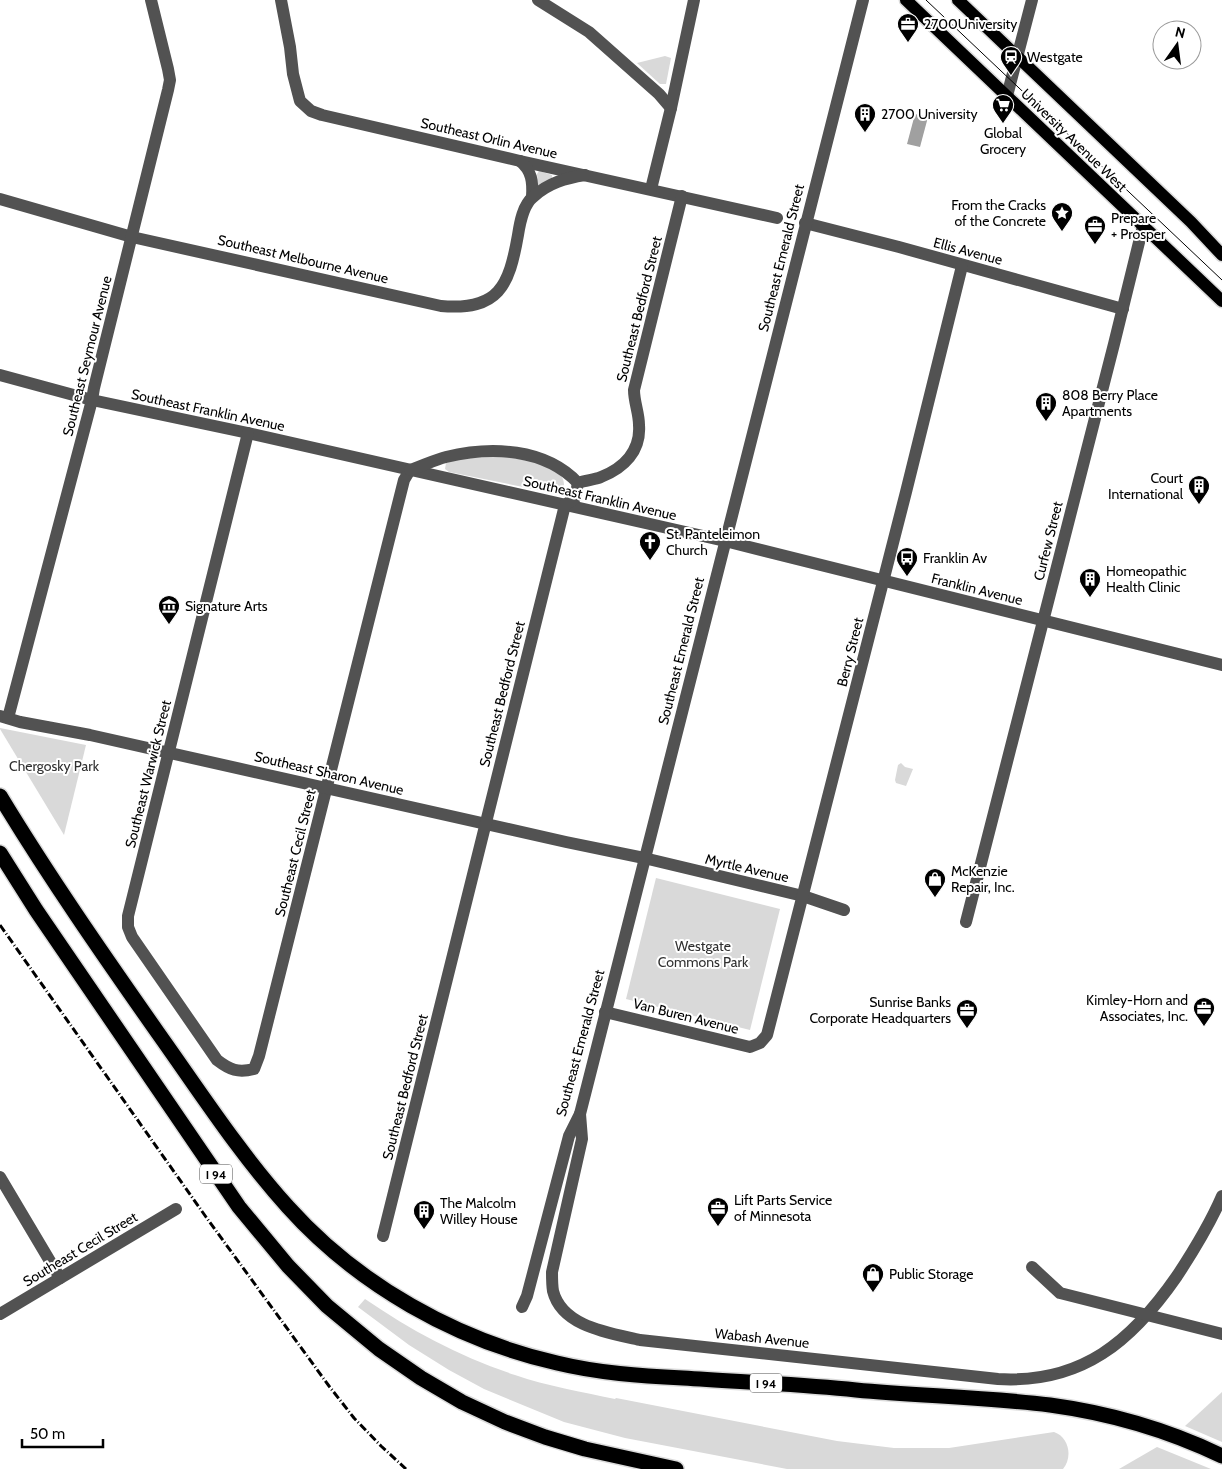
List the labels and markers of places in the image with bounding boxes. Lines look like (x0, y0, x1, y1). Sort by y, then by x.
office icon: 2700University (896, 12, 920, 43)
place label: 2700University (924, 15, 1017, 33)
station icon: Westgate (999, 45, 1023, 76)
place label: Westgate (1027, 48, 1083, 66)
supermarket icon: Global Grocery (991, 93, 1015, 124)
building icon: 2700 University (853, 102, 877, 133)
place label: 2700 University (881, 105, 978, 123)
place label: Global Grocery (980, 124, 1026, 158)
place label: From the Cracks of the Concrete (951, 196, 1046, 230)
place icon: From the Cracks of the Concrete (1050, 201, 1074, 232)
place label: Prepare + Prosper (1111, 209, 1166, 243)
office icon: Prepare + Prosper (1083, 214, 1107, 245)
place label: 808 Berry Place Apartments (1062, 386, 1158, 420)
building icon: 808 Berry Place Apartments (1034, 391, 1058, 422)
place label: Court International (1108, 469, 1184, 503)
building icon: Court International (1187, 474, 1211, 505)
place label: St. Panteleimon Church (666, 525, 760, 559)
church icon: St. Panteleimon Church (638, 530, 662, 561)
bus stop icon: Franklin Av (895, 546, 919, 577)
place label: Franklin Av (923, 549, 987, 567)
place label: Homeopathic Health Clinic (1106, 562, 1187, 596)
building icon: Homeopathic Health Clinic (1078, 567, 1102, 598)
museum icon: Signature Arts (157, 594, 181, 625)
place label: Signature Arts (185, 597, 268, 615)
place label: McKenzie Repair, Inc. (951, 862, 1015, 896)
shop icon: McKenzie Repair, Inc. (923, 867, 947, 898)
place label: Kimley-Horn and Associates, Inc. (1086, 991, 1188, 1025)
place label: Sunrise Banks Corporate Headquarters (809, 993, 951, 1027)
office icon: Kimley-Horn and Associates, Inc. (1192, 996, 1216, 1027)
office icon: Sunrise Banks Corporate Headquarters (955, 998, 979, 1029)
place label: Lift Parts Service of Minnesota (734, 1191, 832, 1225)
place label: The Malcolm Willey House (440, 1194, 518, 1228)
office icon: Lift Parts Service of Minnesota (706, 1196, 730, 1227)
building icon: The Malcolm Willey House (412, 1199, 436, 1230)
shop icon: Public Storage (861, 1262, 885, 1293)
place label: Public Storage (889, 1265, 973, 1283)

